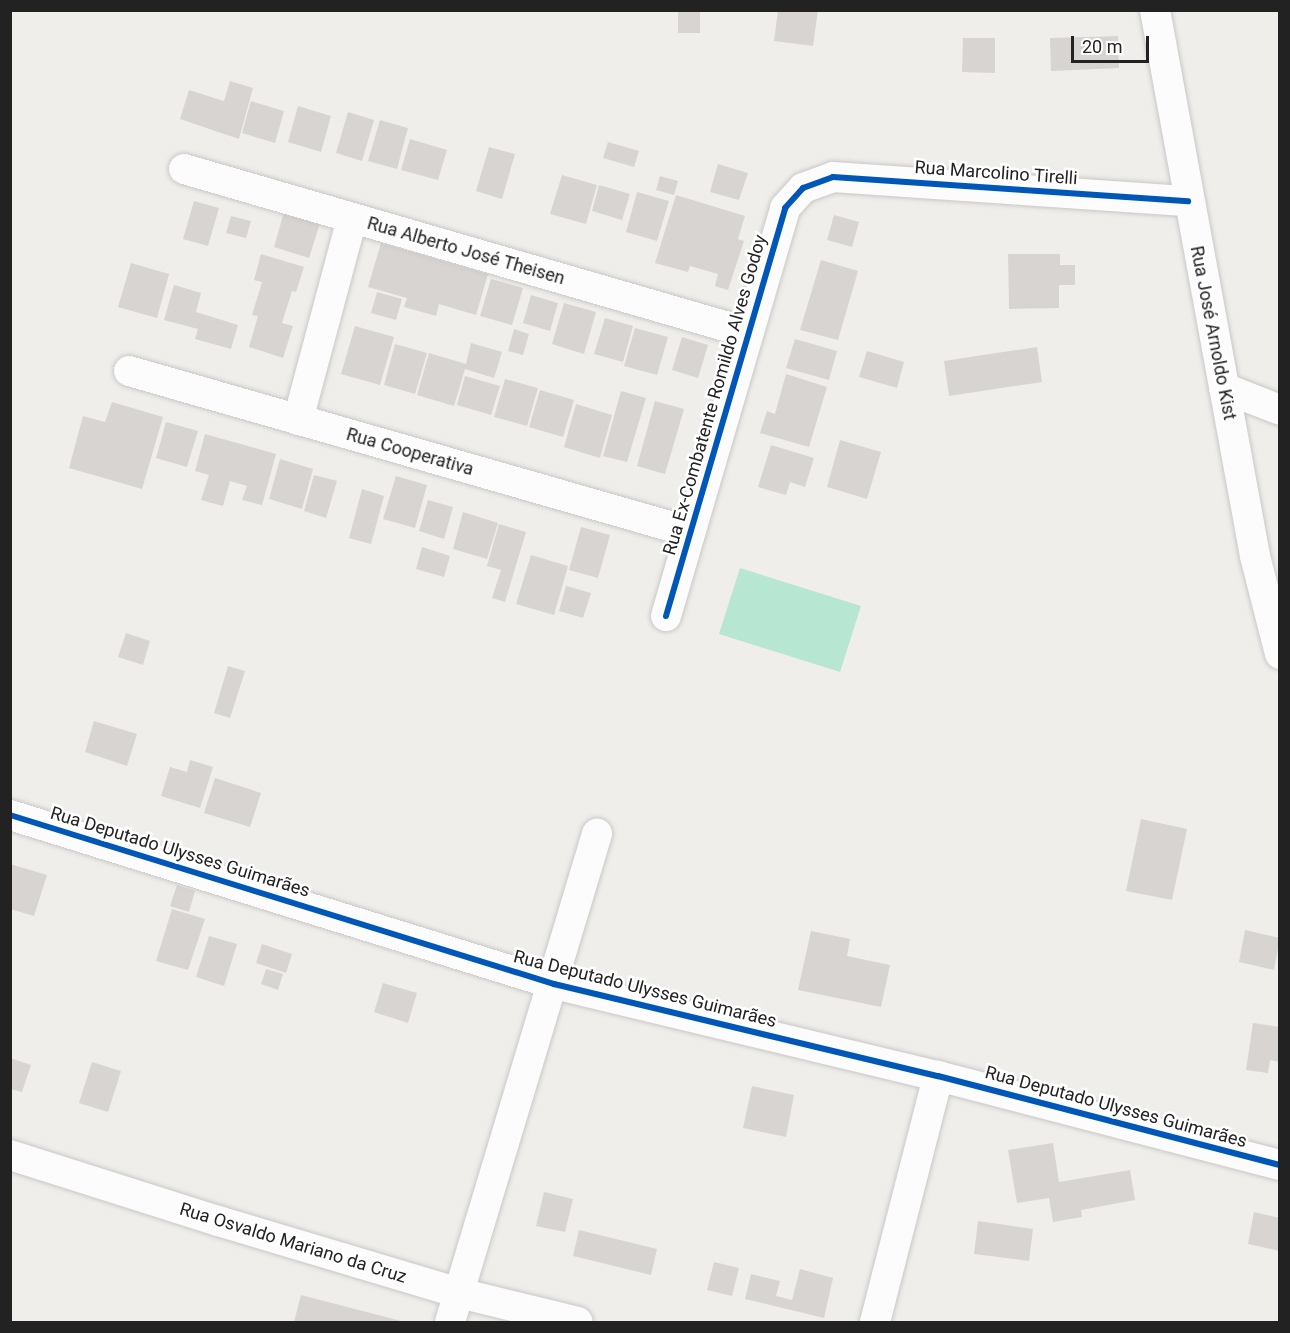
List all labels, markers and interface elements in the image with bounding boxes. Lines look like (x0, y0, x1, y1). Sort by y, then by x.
scale bar (1074, 24, 1152, 62)
text: 20 m (1082, 36, 1122, 57)
street label: Rua Marcolino Tirelli (914, 157, 1078, 189)
street label: Rua Alberto José Theisen (365, 212, 567, 290)
street label: Rua Ex-Combatente Romildo Alves Godoy (659, 232, 771, 558)
street label: Rua José Arnoldo Kist (1186, 244, 1240, 422)
street label: Rua Cooperativa (344, 424, 476, 480)
street label: Rua Deputado Ulysses Guimarães (48, 802, 312, 902)
street label: Rua Deputado Ulysses Guimarães (511, 946, 779, 1032)
street label: Rua Deputado Ulysses Guimarães (983, 1062, 1249, 1152)
street label: Rua Osvaldo Mariano da Cruz (177, 1198, 409, 1288)

